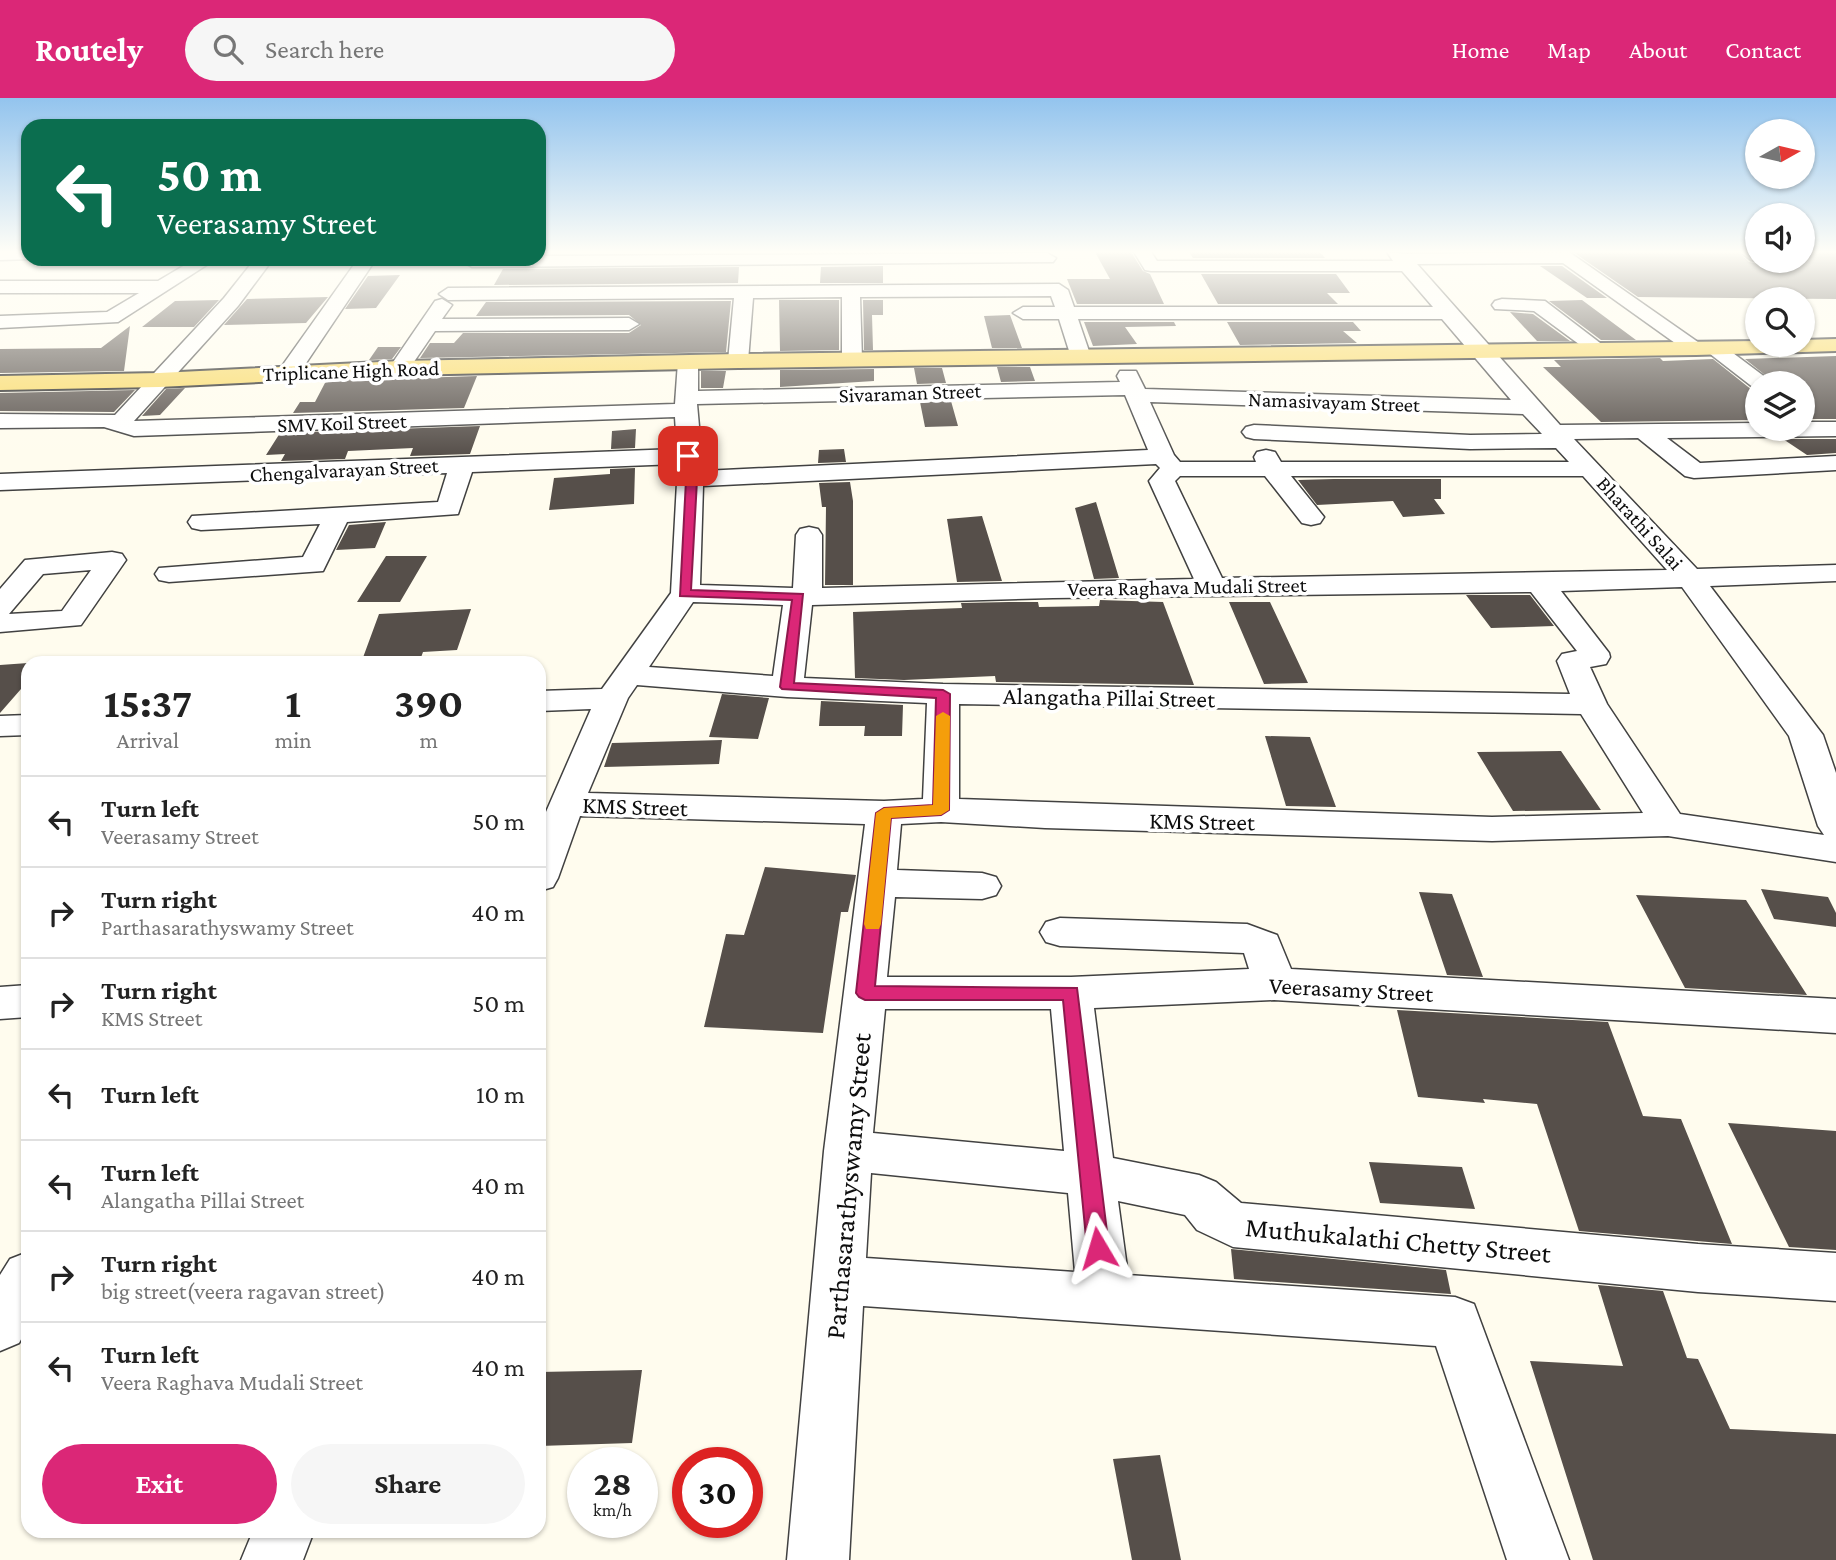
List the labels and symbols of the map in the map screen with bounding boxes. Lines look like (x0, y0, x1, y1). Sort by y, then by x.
north arrow (1745, 119, 1815, 189)
street label: Triplicane High Road (262, 356, 440, 386)
street label: Sivaraman Street (838, 378, 983, 407)
street label: Namasivayam Street (1248, 387, 1421, 417)
street label: SMV Koil Street (277, 409, 408, 437)
pin (658, 426, 718, 486)
street label: Chengalvarayan Street (249, 453, 440, 487)
street label: Bharathi Salai (1592, 471, 1688, 575)
street label: Veera Raghava Mudali Street (1067, 573, 1308, 601)
street label: Alangatha Pillai Street (1003, 682, 1216, 712)
street label: KMS Street (582, 791, 689, 821)
street label: KMS Street (1149, 807, 1256, 835)
street label: Veerasamy Street (1268, 971, 1435, 1007)
street label: Parthasarathyswamy Street (819, 1031, 877, 1341)
position arrow (1061, 1211, 1135, 1285)
street label: Muthukalathi Chetty Street (1244, 1211, 1553, 1269)
speed limit sign: 30 (672, 1447, 763, 1538)

